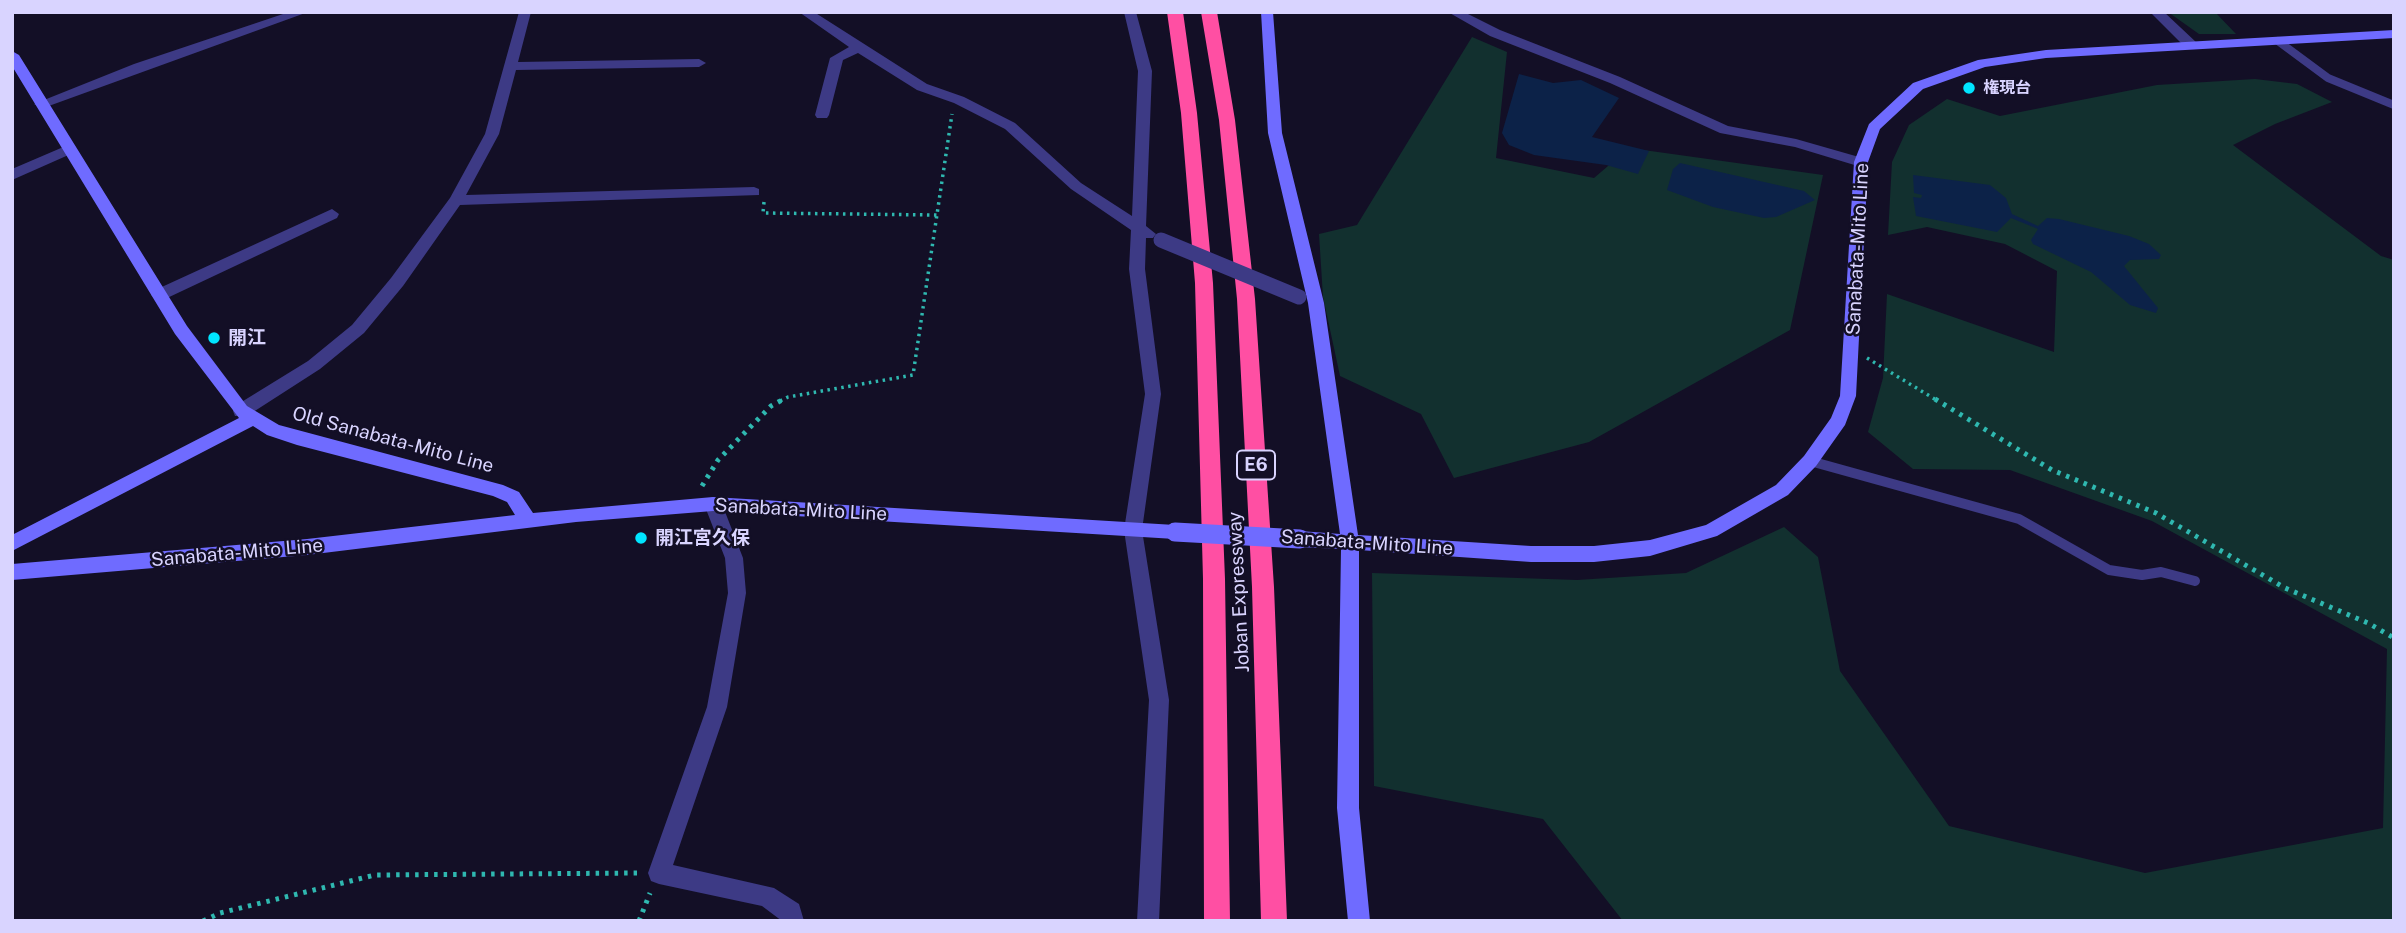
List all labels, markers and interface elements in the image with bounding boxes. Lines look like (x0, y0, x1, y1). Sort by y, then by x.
place label: 権現台 (1983, 78, 2031, 98)
marker: 権現台 (1961, 80, 1977, 96)
street label: Sanabata-Mito Line (1842, 162, 1874, 336)
place label: 開江 (228, 327, 266, 349)
marker: 開江 (206, 330, 222, 346)
street label: Old Sanabata-Mito Line (290, 402, 496, 478)
road number: E6 (1237, 450, 1275, 480)
street label: Sanabata-Mito Line (714, 494, 888, 526)
street label: Joban Expressway (1223, 511, 1255, 673)
street label: Sanabata-Mito Line (1280, 526, 1454, 560)
place label: 開江宮久保 (655, 527, 750, 549)
marker: 開江宮久保 (633, 530, 649, 546)
street label: Sanabata-Mito Line (150, 534, 324, 572)

